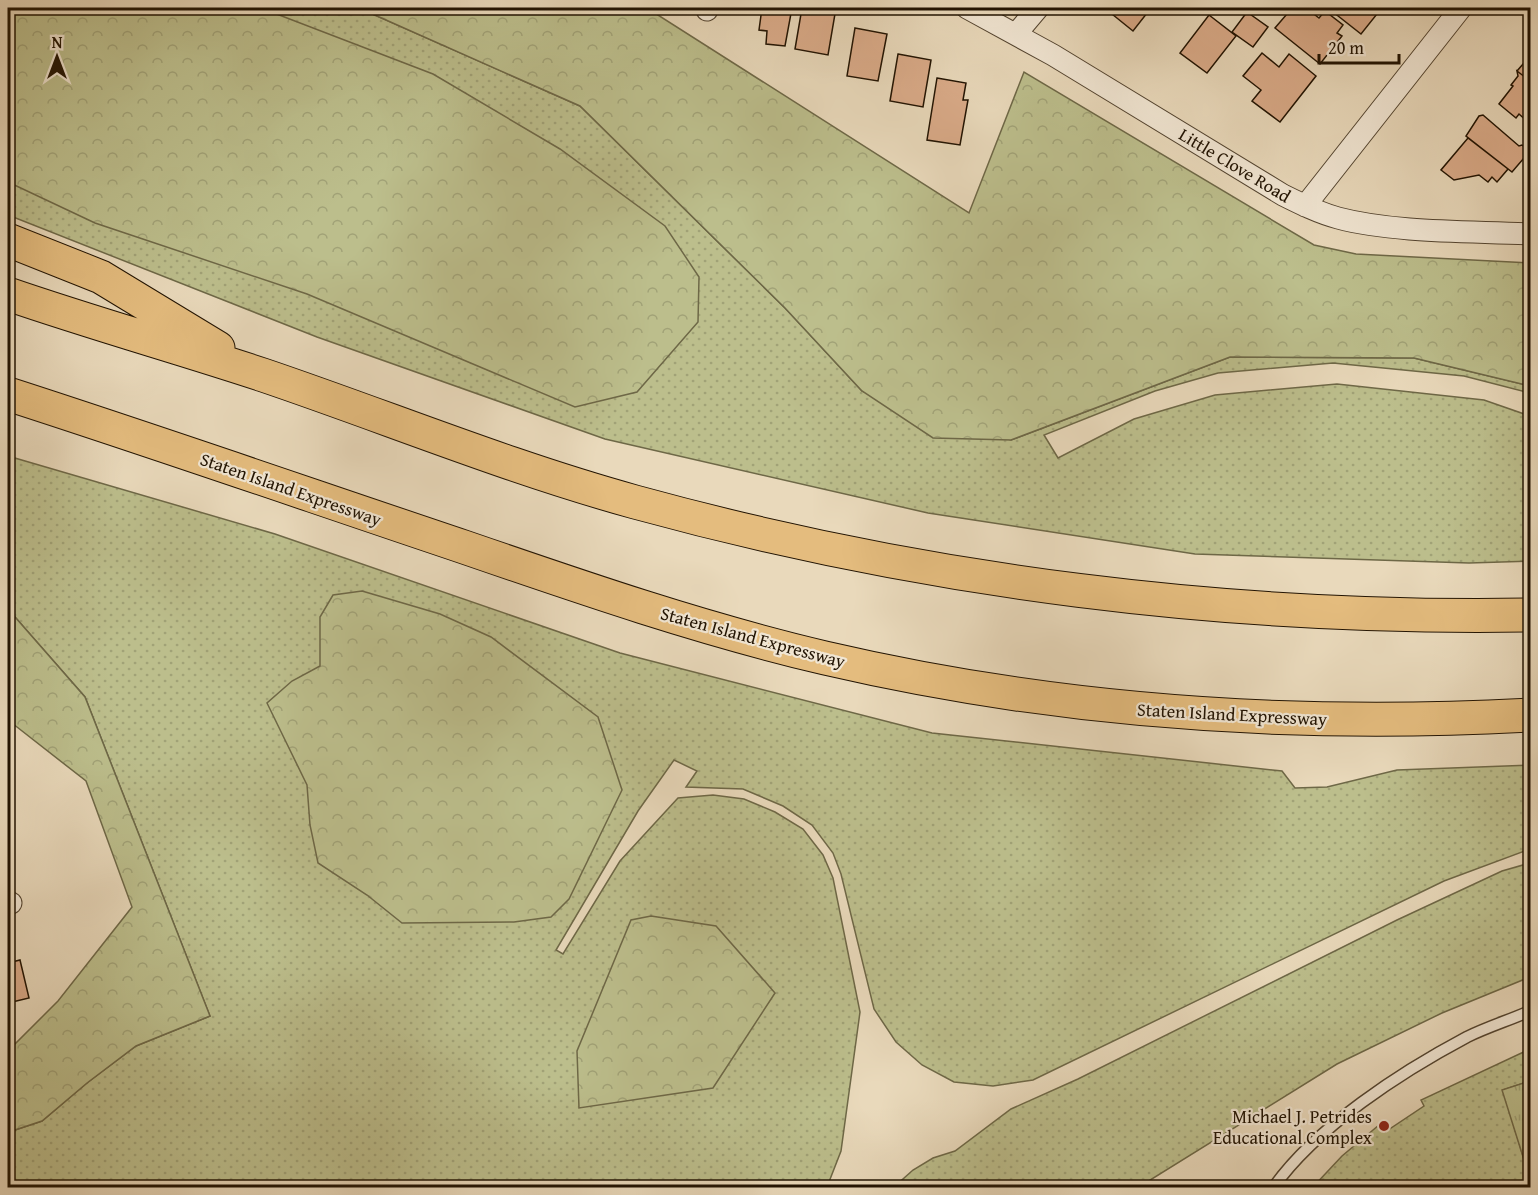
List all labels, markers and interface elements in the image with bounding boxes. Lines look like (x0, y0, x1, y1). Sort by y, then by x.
north arrow (27, 27, 87, 87)
scale bar (1319, 27, 1398, 65)
text: N (52, 30, 63, 54)
text: 20 m (1328, 34, 1364, 61)
street label: Little Clove Road (1174, 121, 1296, 209)
street label: Staten Island Expressway (197, 445, 385, 533)
street label: Staten Island Expressway (658, 599, 848, 675)
street label: Staten Island Expressway (1136, 696, 1328, 732)
place label: Michael J. Petrides Educational Complex (1213, 1103, 1373, 1151)
marker: Michael J. Petrides Educational Complex (1377, 1119, 1391, 1133)

